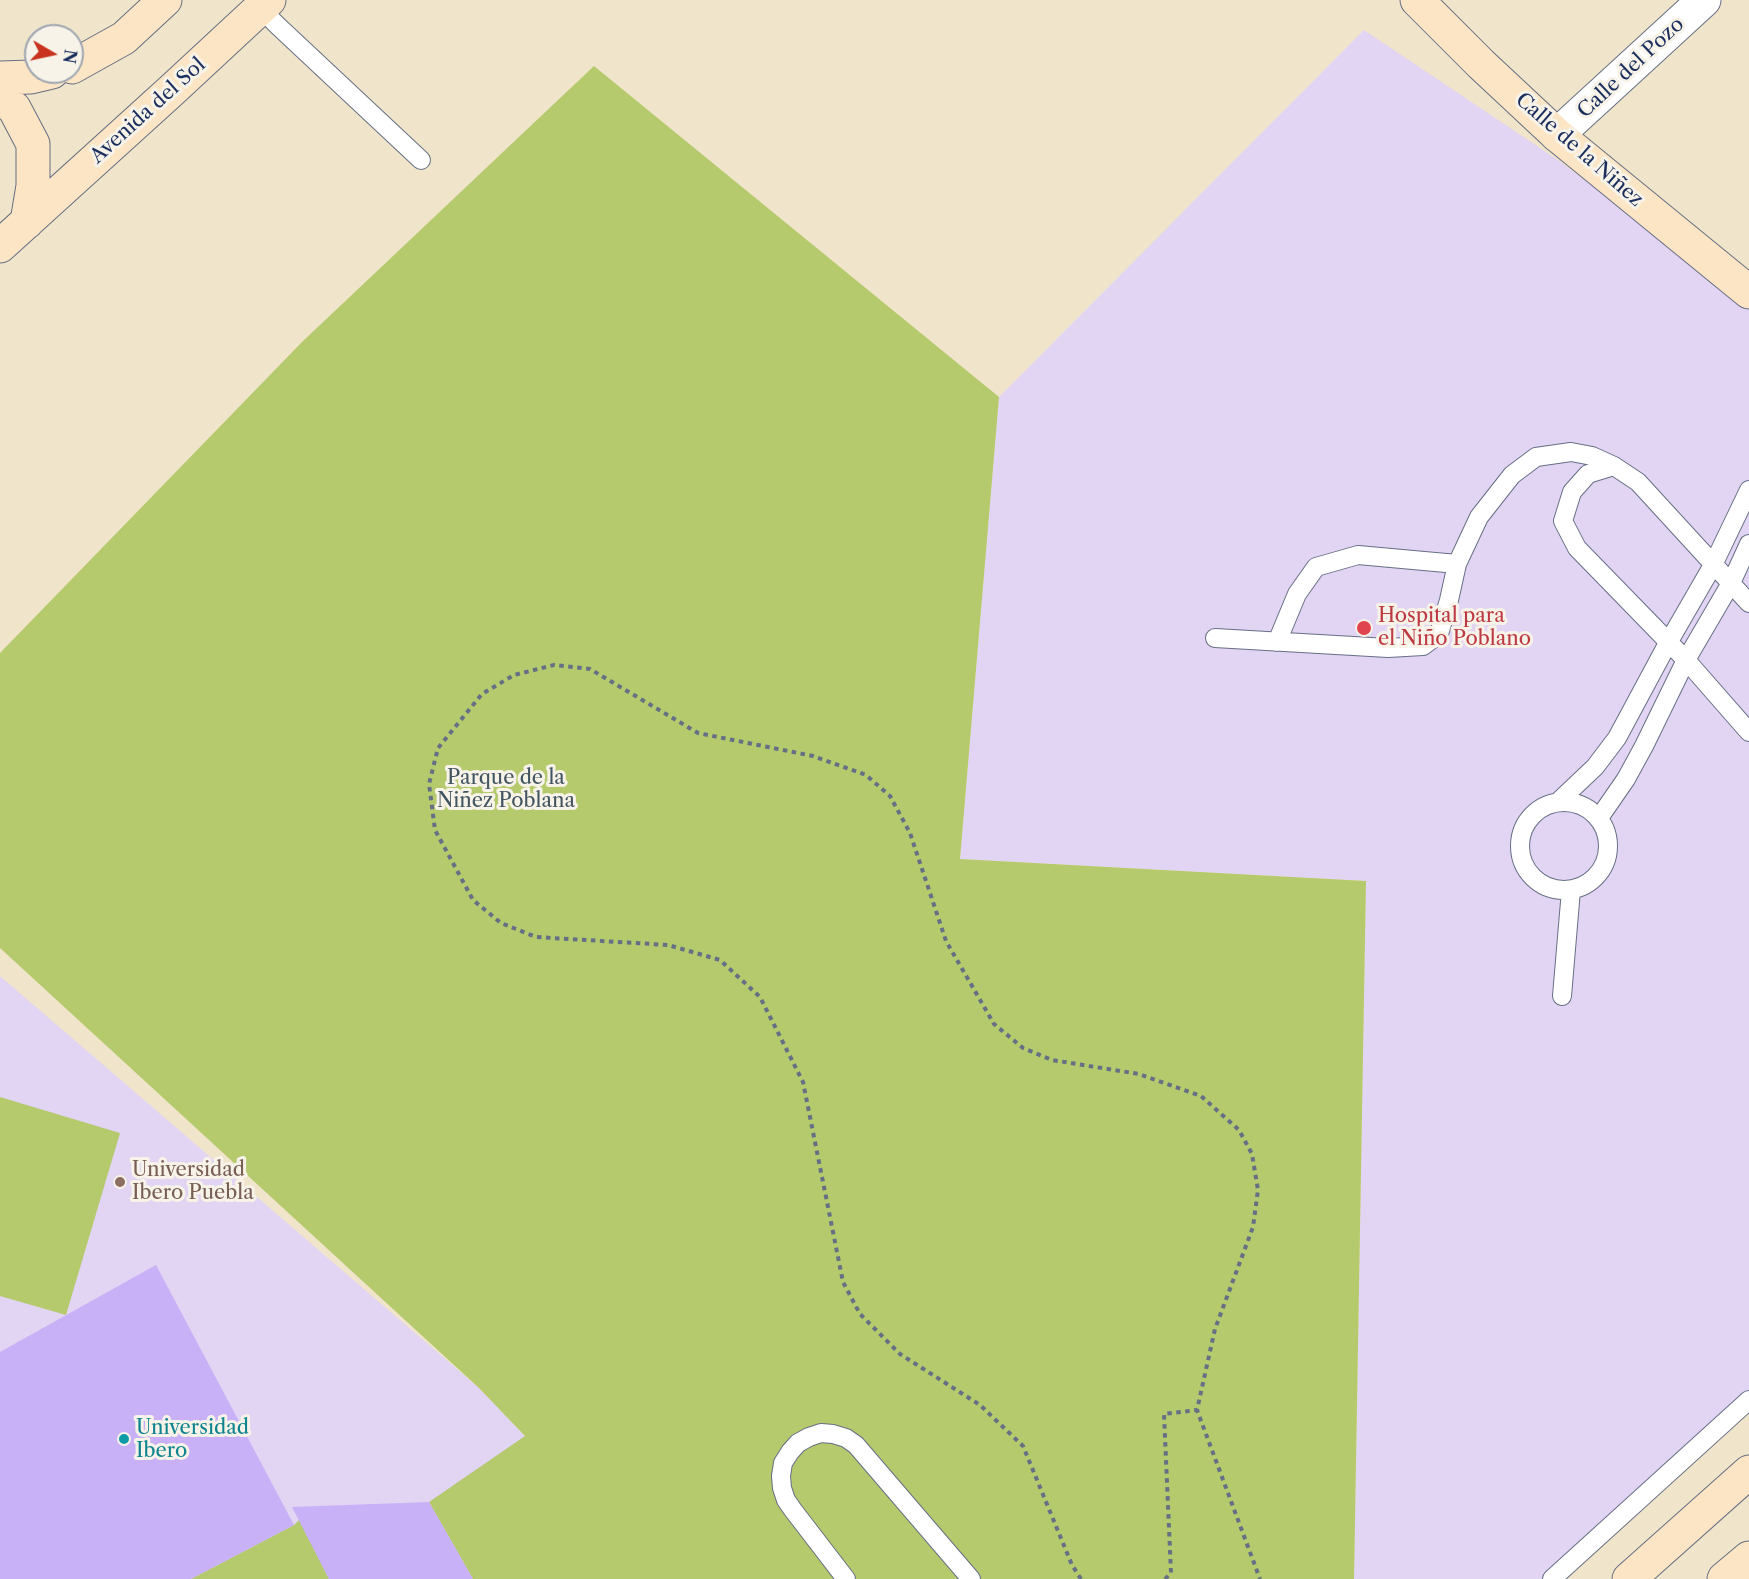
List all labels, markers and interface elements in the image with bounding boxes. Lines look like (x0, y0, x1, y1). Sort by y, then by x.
street label: Calle del Pozo (1573, 13, 1689, 123)
north arrow (24, 24, 84, 84)
text: N (59, 48, 81, 65)
street label: Avenida del Sol (86, 53, 210, 169)
street label: Calle de la Niñez (1510, 88, 1648, 212)
place label: Hospital para el Niño Poblano (1378, 604, 1531, 651)
marker: Hospital para el Niño Poblano (1355, 619, 1373, 637)
park label: Parque de la Niñez Poblana (437, 766, 575, 813)
place label: Universidad Ibero Puebla (132, 1158, 254, 1205)
marker: Universidad Ibero Puebla (113, 1175, 127, 1189)
place label: Universidad Ibero (136, 1416, 249, 1463)
marker: Universidad Ibero (117, 1432, 131, 1446)

